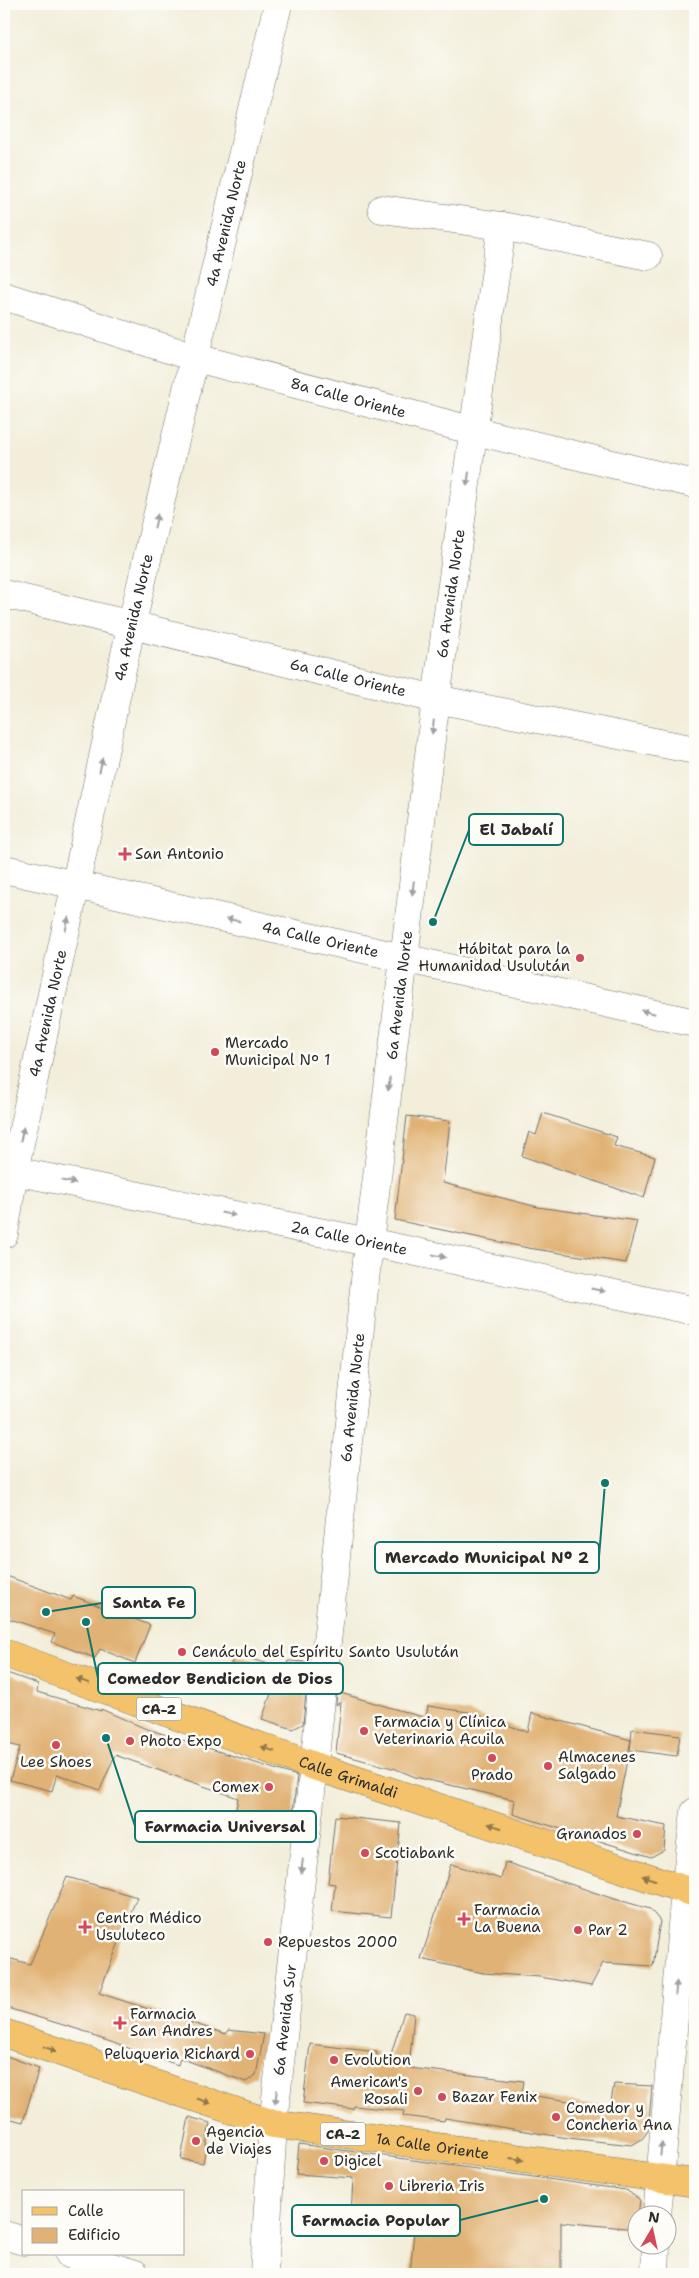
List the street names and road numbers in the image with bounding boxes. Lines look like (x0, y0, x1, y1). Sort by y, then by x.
street label: 4a Avenida Norte (202, 158, 251, 289)
street label: 8a Calle Oriente (288, 373, 408, 423)
street label: 6a Avenida Norte (432, 528, 470, 659)
street label: 4a Avenida Norte (110, 552, 158, 683)
street label: 6a Calle Oriente (288, 654, 408, 701)
street label: 4a Calle Oriente (260, 917, 380, 962)
street label: 6a Avenida Norte (382, 930, 417, 1061)
street label: 4a Avenida Norte (24, 948, 71, 1079)
street label: 2a Calle Oriente (289, 1217, 409, 1260)
street label: 6a Avenida Norte (336, 1332, 369, 1463)
road number: CA-2 (136, 1698, 182, 1720)
street label: Calle Grimaldi (296, 1751, 400, 1803)
street label: 6a Avenida Sur (269, 1963, 301, 2077)
road number: CA-2 (320, 2122, 366, 2146)
street label: 1a Calle Oriente (374, 2128, 491, 2164)

